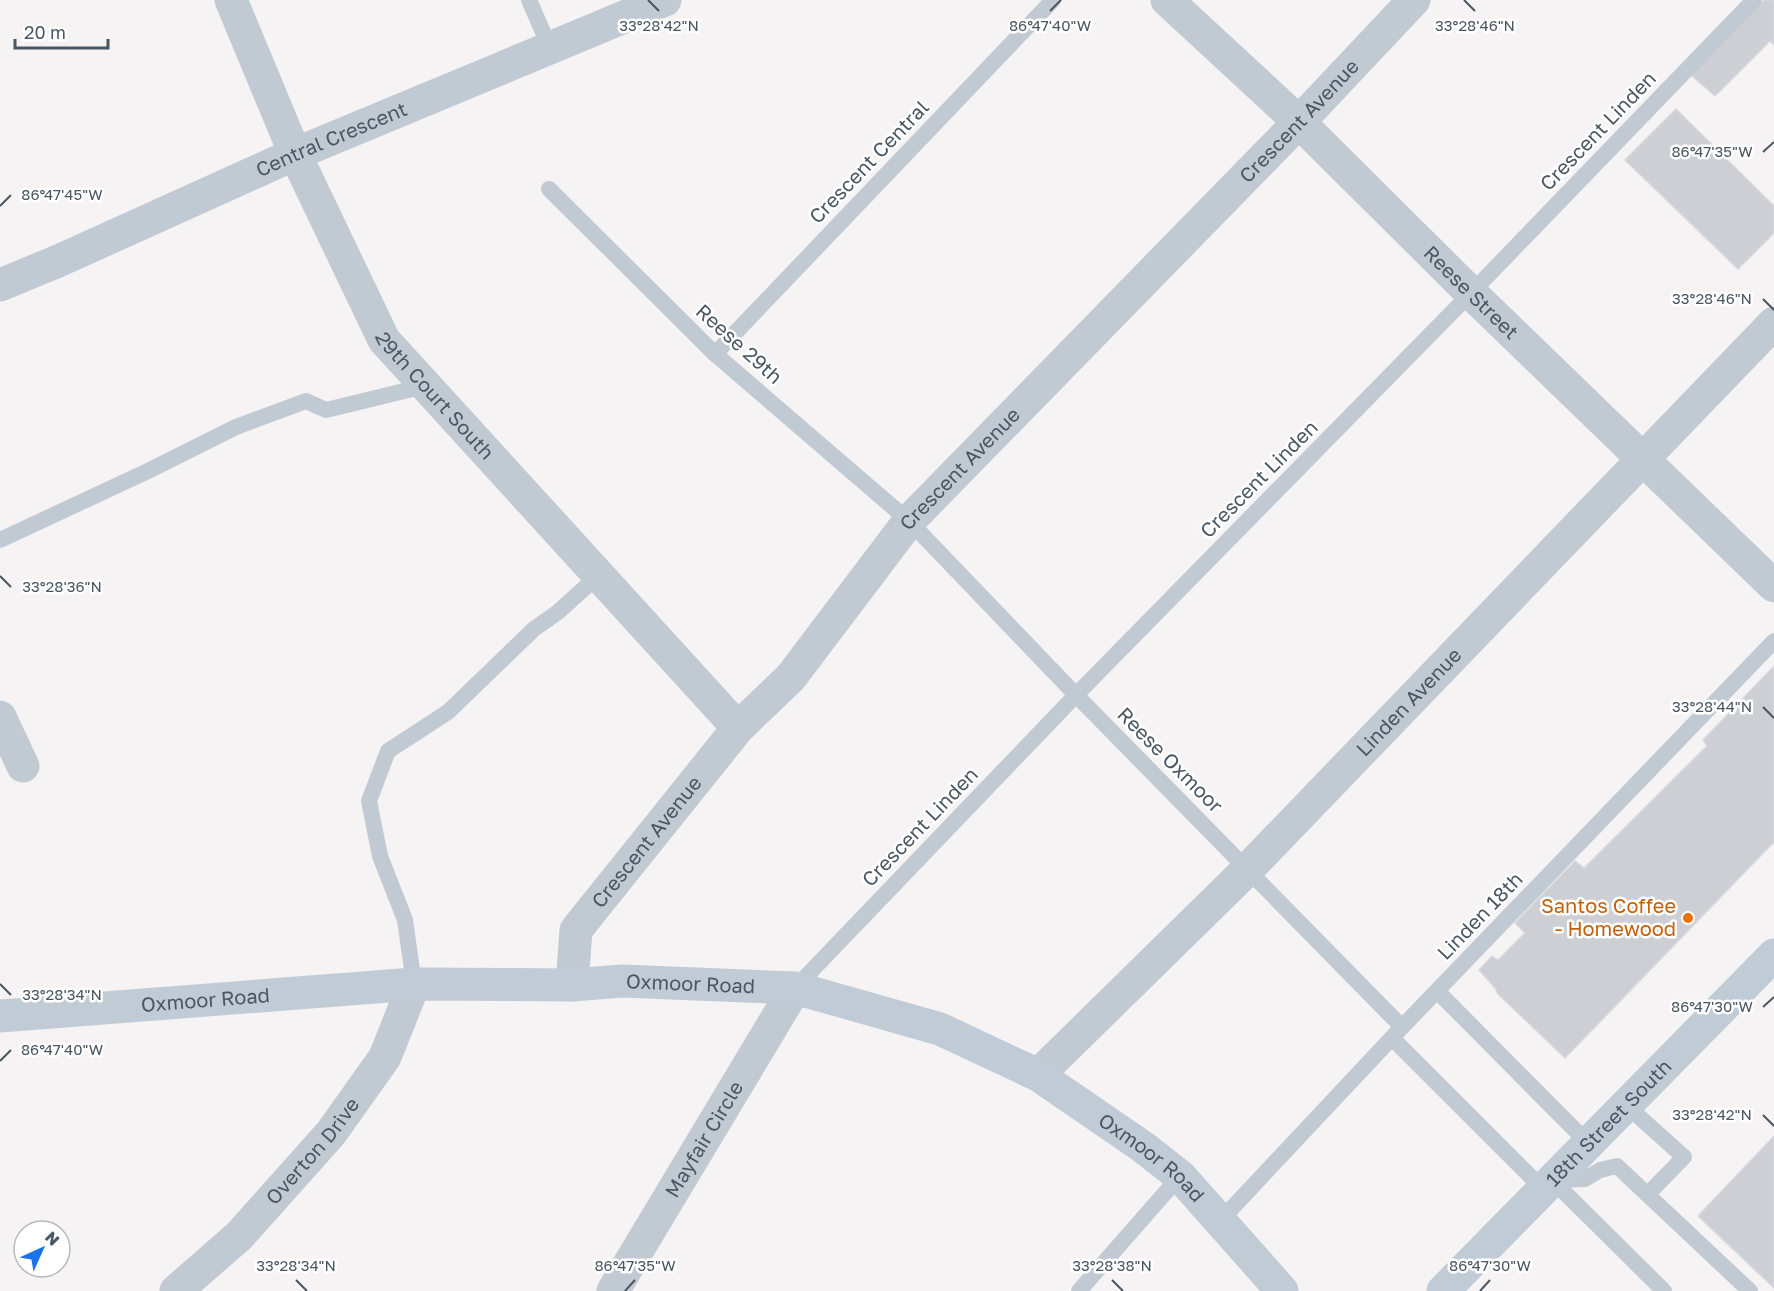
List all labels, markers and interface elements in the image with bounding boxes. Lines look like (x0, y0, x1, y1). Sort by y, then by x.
scale bar (15, 12, 108, 50)
text: 33°28'42"N (619, 16, 699, 34)
text: 86°47'40"W (1009, 16, 1091, 34)
text: 33°28'46"N (1435, 16, 1515, 34)
text: 20 m (24, 21, 66, 43)
street label: Crescent Avenue (1234, 54, 1363, 187)
street label: Crescent Linden (1534, 66, 1660, 195)
street label: Crescent Central (804, 95, 933, 228)
street label: Central Crescent (252, 96, 410, 181)
text: 86°47'35"W (1671, 142, 1753, 160)
text: 86°47'45"W (21, 185, 103, 203)
street label: Reese Street (1419, 240, 1524, 343)
text: 33°28'46"N (1672, 289, 1752, 307)
street label: Reese 29th (692, 298, 788, 388)
street label: 29th Court South (371, 328, 500, 464)
street label: Crescent Avenue (894, 402, 1024, 534)
street label: Crescent Linden (1195, 415, 1322, 542)
text: 33°28'36"N (22, 577, 102, 595)
street label: Linden Avenue (1351, 642, 1466, 760)
text: 33°28'44"N (1672, 697, 1752, 715)
street label: Reese Oxmoor (1113, 702, 1228, 817)
street label: Crescent Linden (856, 762, 982, 891)
street label: Crescent Avenue (586, 771, 706, 912)
street label: Linden 18th (1432, 867, 1527, 964)
place label: Santos Coffee - Homewood (1541, 893, 1676, 940)
marker: Santos Coffee - Homewood (1681, 911, 1695, 925)
street label: Oxmoor Road (626, 968, 756, 997)
street label: Oxmoor Road (140, 982, 271, 1016)
text: 33°28'34"N (22, 985, 102, 1003)
text: 86°47'30"W (1671, 997, 1753, 1015)
text: 86°47'40"W (21, 1040, 103, 1058)
street label: 18th Street South (1540, 1054, 1676, 1191)
street label: Mayfair Circle (659, 1076, 747, 1201)
street label: Overton Drive (260, 1093, 363, 1209)
text: 33°28'42"N (1672, 1105, 1752, 1123)
street label: Oxmoor Road (1094, 1107, 1210, 1206)
north arrow (12, 1219, 72, 1279)
text: N (41, 1227, 64, 1250)
text: 33°28'34"N (256, 1256, 336, 1274)
text: 86°47'35"W (594, 1256, 676, 1274)
text: 33°28'38"N (1072, 1256, 1152, 1274)
text: 86°47'30"W (1449, 1256, 1531, 1274)

